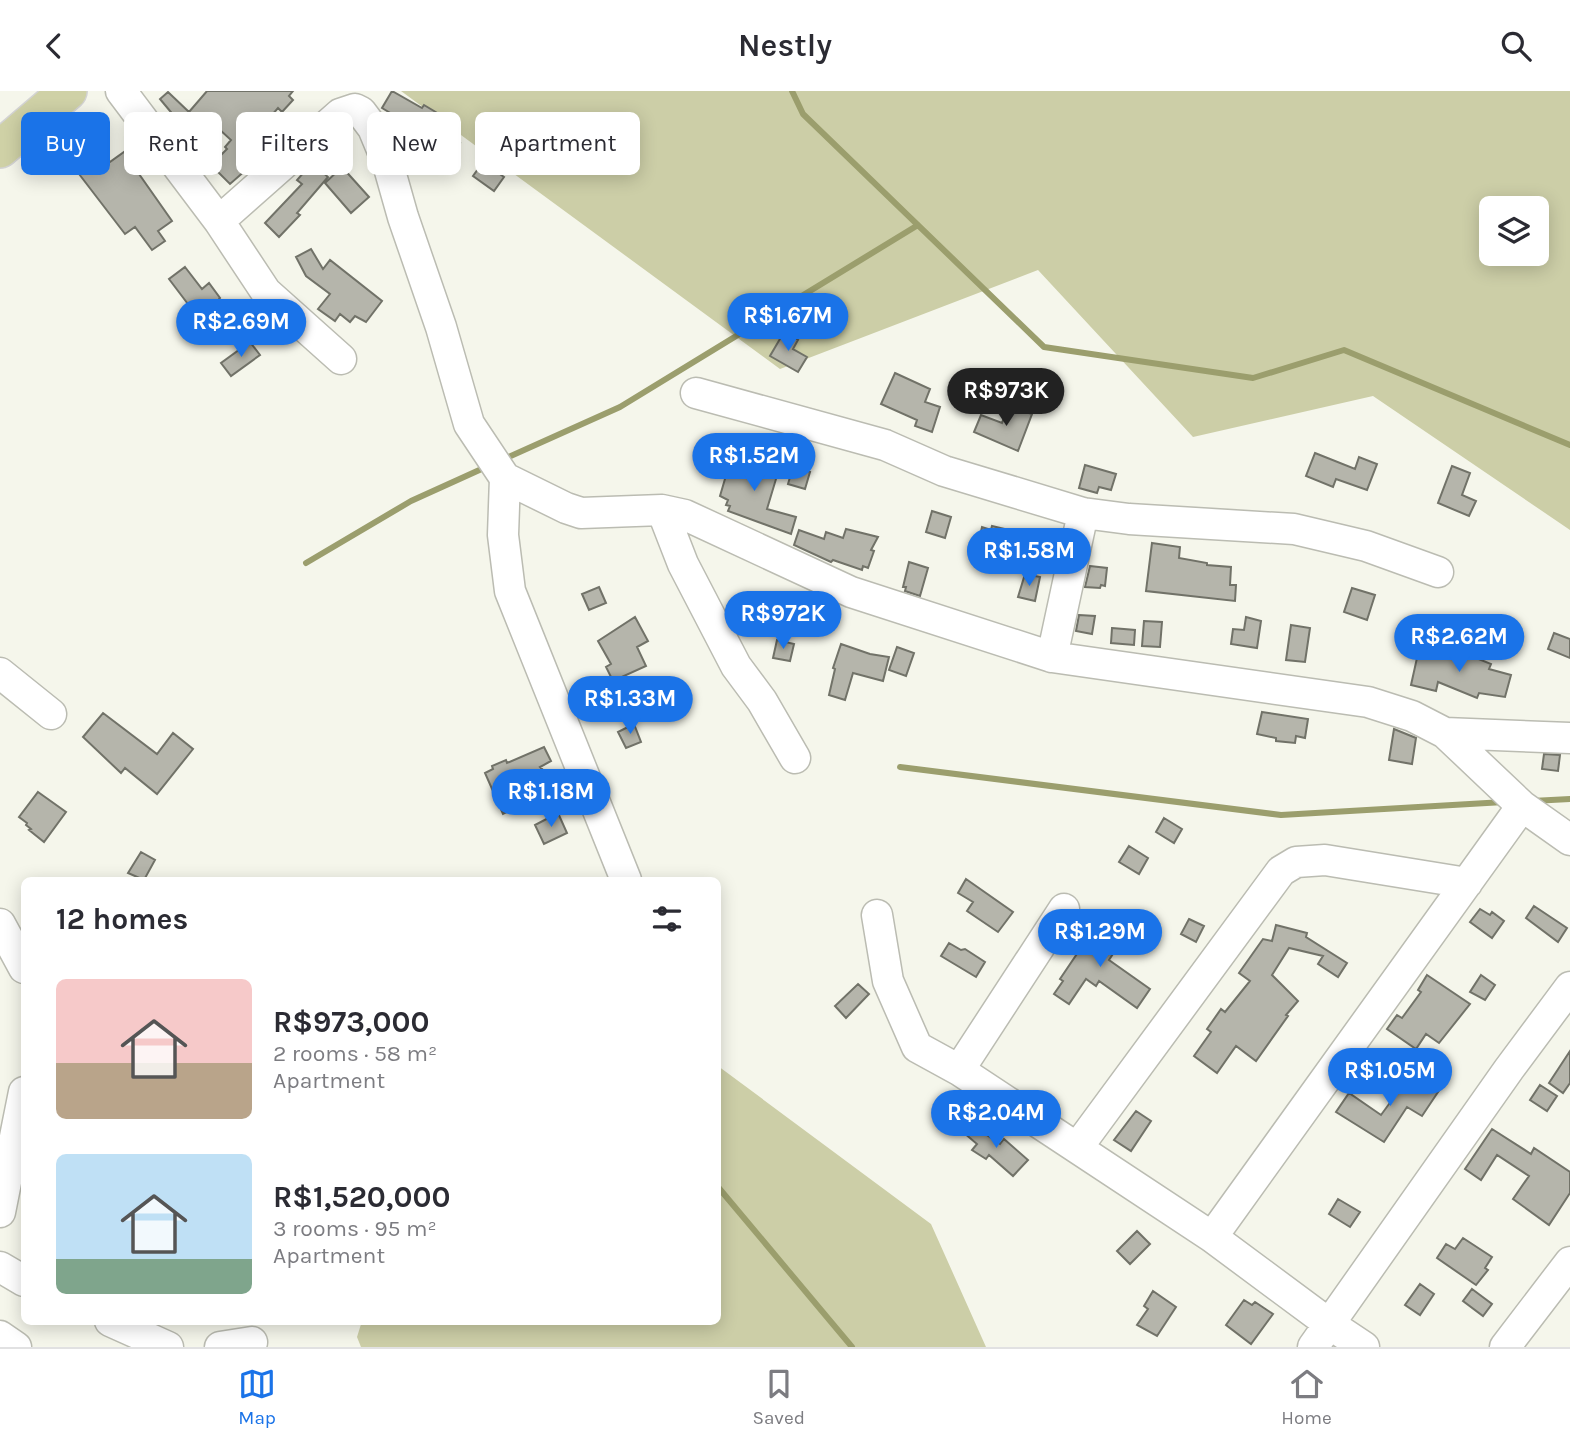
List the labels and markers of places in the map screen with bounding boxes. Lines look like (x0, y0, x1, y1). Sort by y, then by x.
pin: R$1.67M (723, 293, 853, 353)
pin: R$2.69M (176, 299, 306, 359)
pin: R$973K (949, 369, 1063, 428)
pin: R$1.52M (689, 433, 819, 493)
pin: R$1.58M (964, 529, 1094, 588)
pin: R$972K (726, 591, 840, 651)
pin: R$2.62M (1394, 615, 1524, 674)
pin: R$1.33M (565, 677, 695, 736)
pin: R$1.18M (486, 769, 616, 829)
pin: R$1.29M (1035, 909, 1165, 969)
pin: R$1.05M (1325, 1049, 1455, 1108)
pin: R$2.04M (931, 1091, 1061, 1150)

